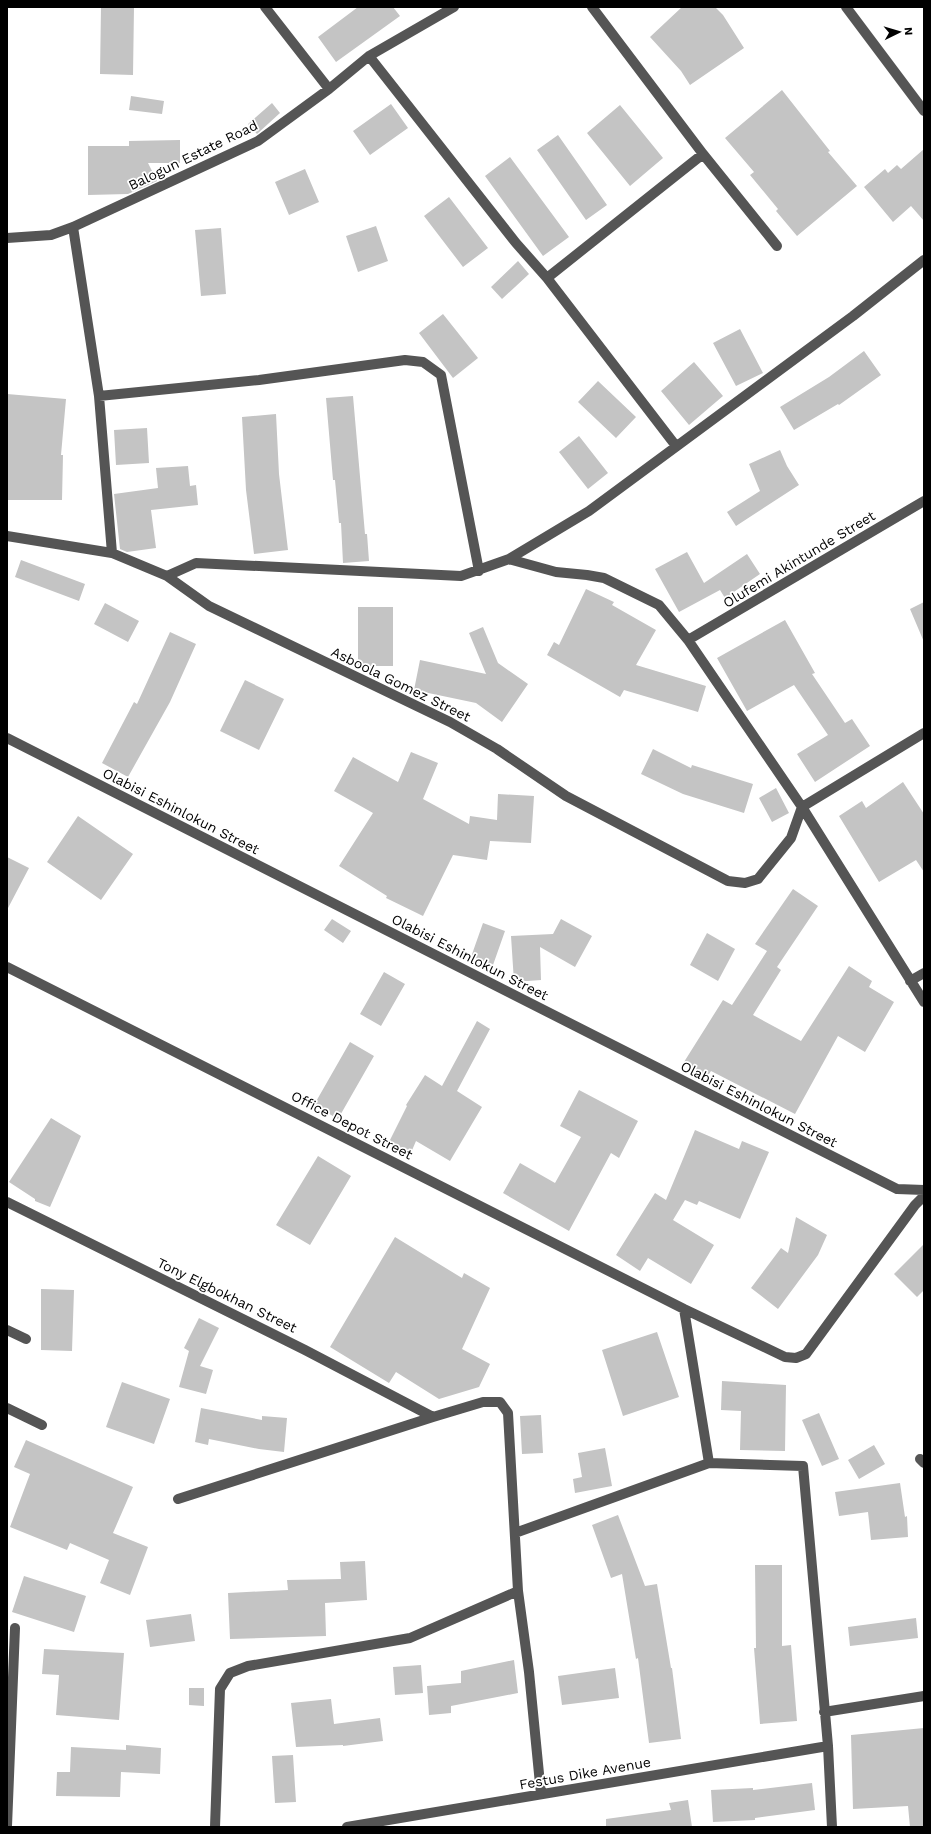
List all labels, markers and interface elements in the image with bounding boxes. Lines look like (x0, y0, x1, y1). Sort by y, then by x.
north arrow (879, 12, 919, 52)
text: N (902, 27, 915, 36)
street label: Balogun Estate Road (126, 117, 260, 193)
street label: Olufemi Akintunde Street (720, 507, 878, 611)
street label: Asboola Gomez Street (329, 643, 473, 725)
street label: Olabisi Eshinlokun Street (100, 765, 262, 858)
street label: Olabisi Eshinlokun Street (389, 911, 551, 1004)
street label: Olabisi Eshinlokun Street (678, 1058, 840, 1151)
street label: Office Depot Street (289, 1087, 415, 1163)
street label: Tony Elgbokhan Street (155, 1254, 300, 1336)
street label: Festus Dike Avenue (518, 1754, 652, 1792)

